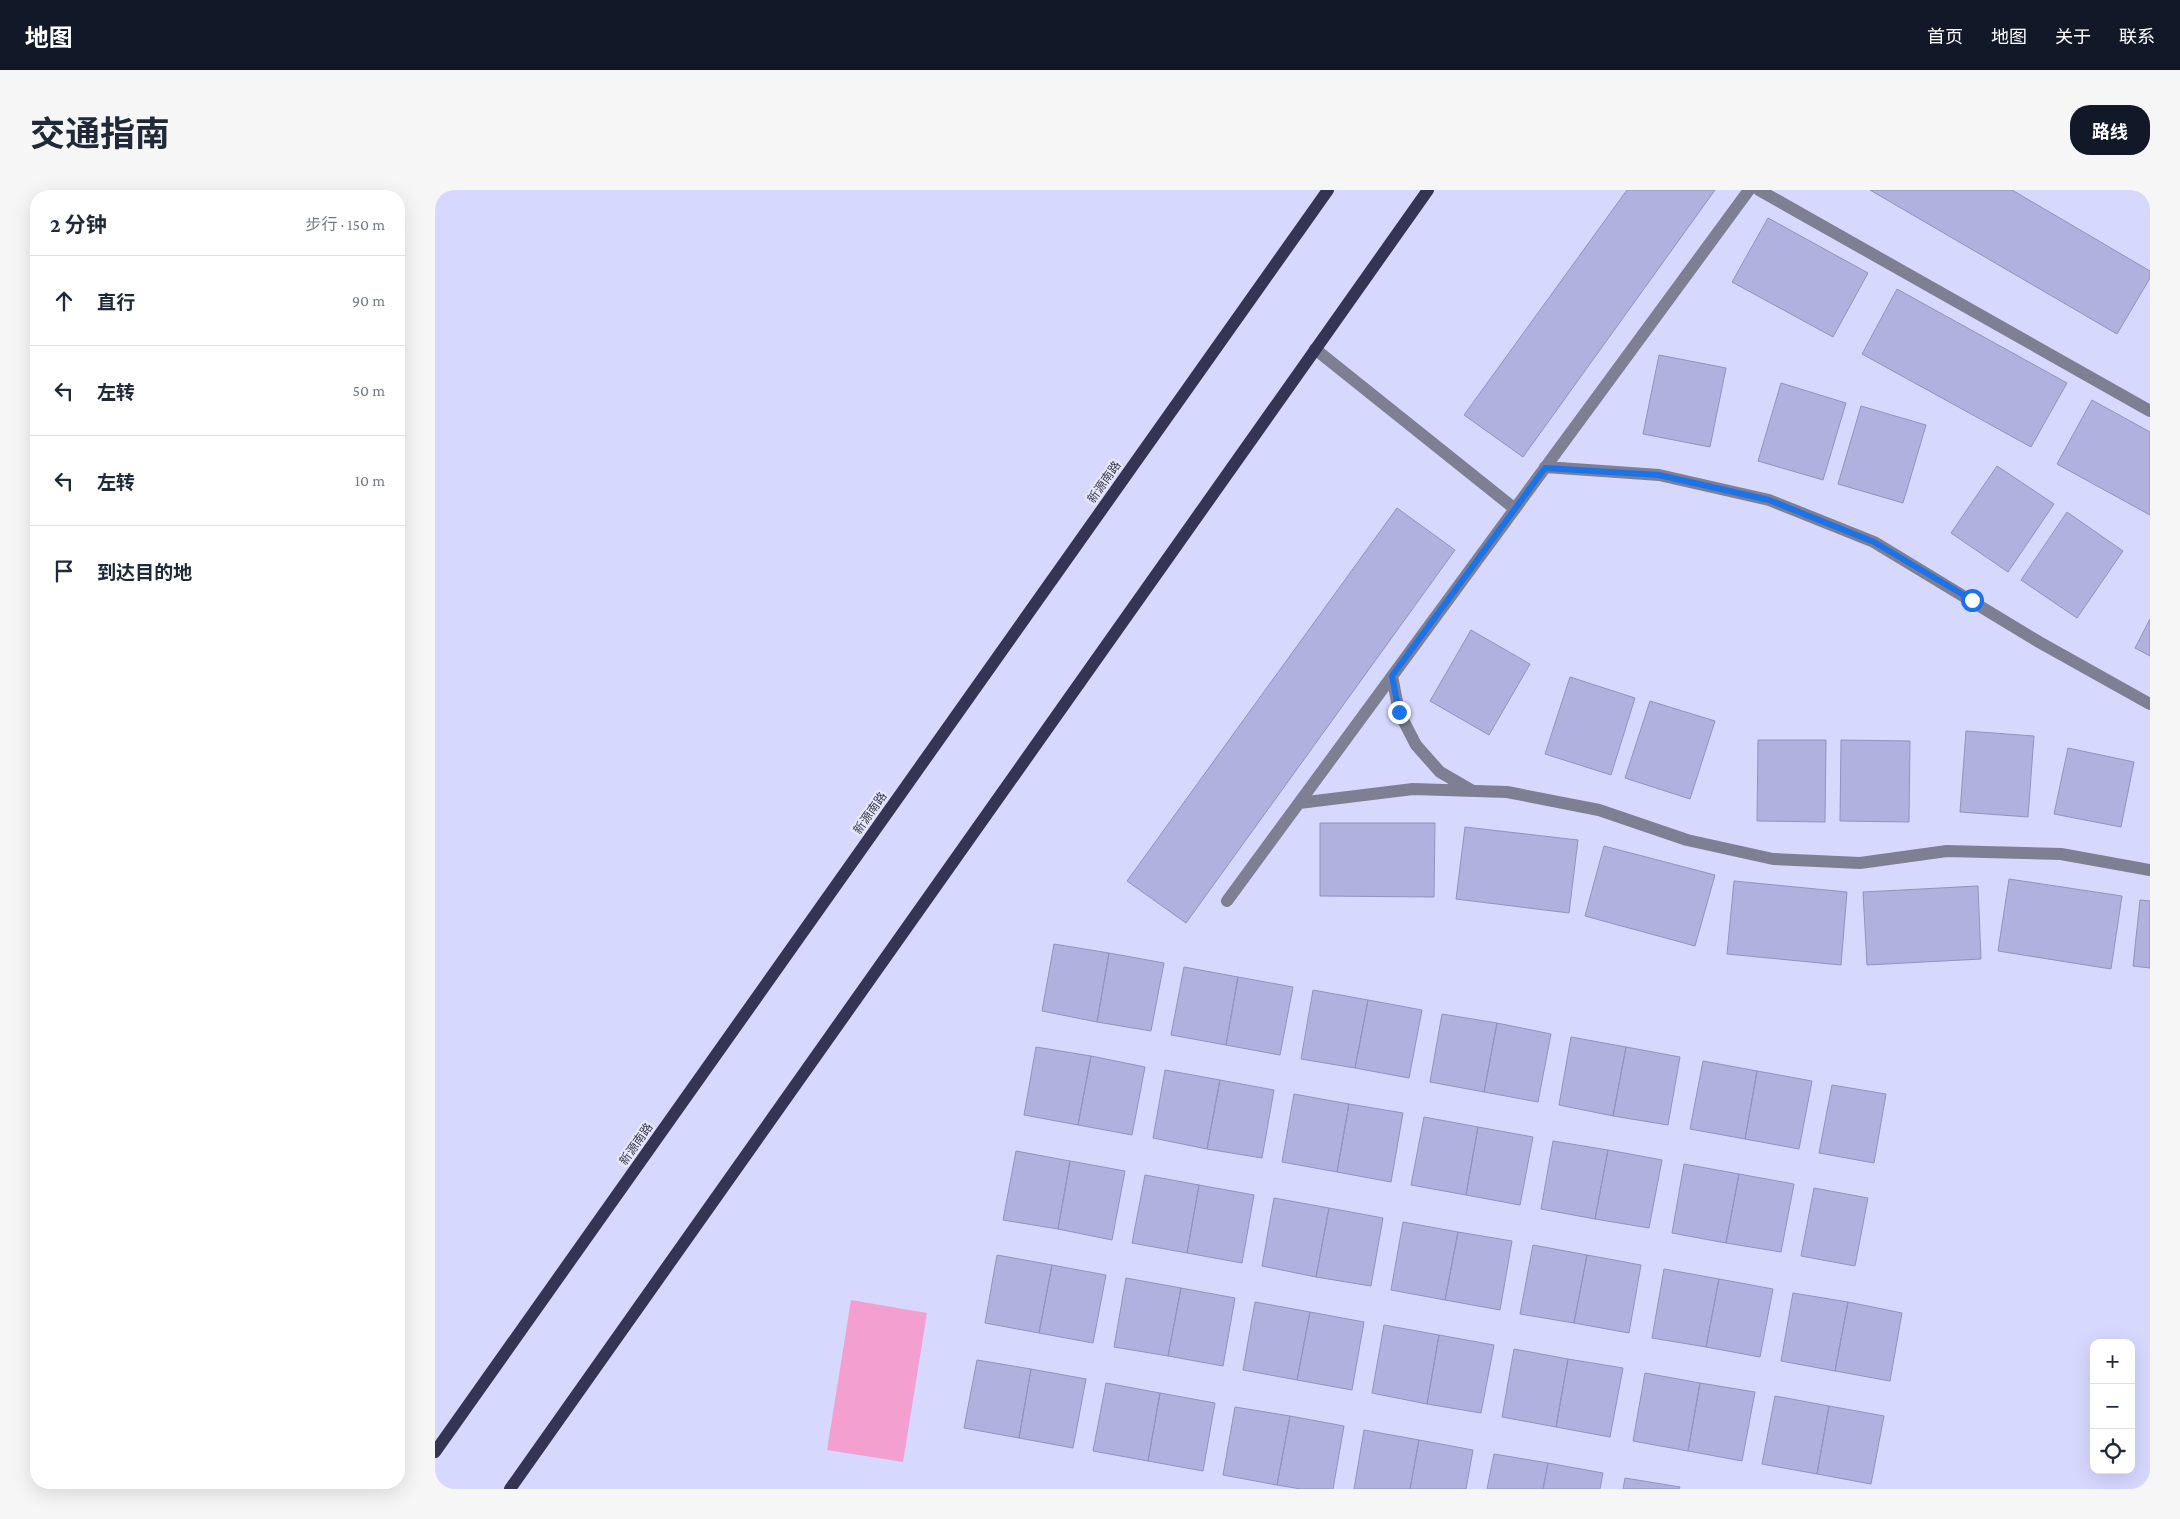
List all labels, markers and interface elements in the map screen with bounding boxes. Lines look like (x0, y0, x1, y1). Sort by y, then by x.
text: 地图 (25, 24, 73, 51)
text: 首页 (1927, 27, 1963, 47)
text: 地图 (1991, 27, 2027, 47)
text: 关于 (2055, 27, 2091, 47)
text: 联系 (2119, 27, 2155, 47)
button: 路线 (2070, 105, 2150, 155)
text: 交通指南 (30, 115, 170, 154)
text: 2 分钟 (50, 213, 107, 237)
text: 步行 · 150 m (305, 216, 385, 233)
icon: ahead (50, 287, 78, 315)
text: 直行 (97, 292, 135, 313)
text: 90 m (352, 292, 385, 309)
icon: left (50, 377, 78, 405)
text: 左转 (97, 382, 135, 403)
text: 50 m (353, 382, 385, 399)
street label: 新源南路 (1084, 458, 1124, 506)
icon: left (50, 467, 78, 495)
text: 左转 (97, 472, 135, 493)
text: 10 m (355, 472, 385, 489)
icon: arrive (50, 557, 78, 585)
text: 到达目的地 (97, 562, 192, 583)
route start (1961, 589, 1984, 612)
route end (1388, 701, 1411, 724)
street label: 新源南路 (850, 789, 890, 837)
street label: 新源南路 (616, 1120, 656, 1168)
map controls (2090, 1339, 2135, 1474)
button: + (2090, 1339, 2135, 1384)
button: − (2090, 1384, 2135, 1429)
button: locate (2090, 1429, 2135, 1474)

